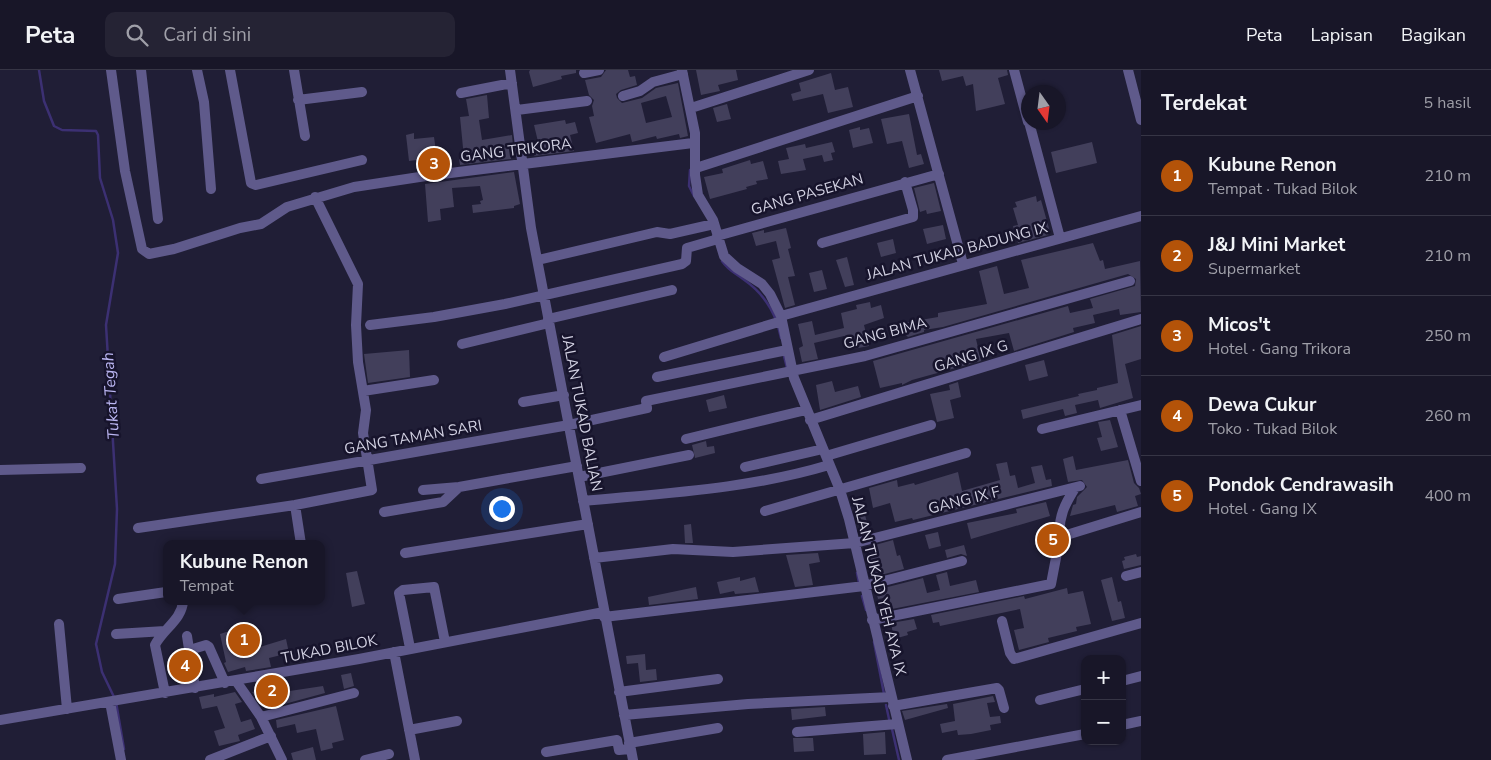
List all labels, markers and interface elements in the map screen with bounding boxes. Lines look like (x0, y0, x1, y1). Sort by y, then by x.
search box (105, 12, 455, 57)
text: Peta (25, 19, 75, 51)
icon: search (123, 21, 151, 49)
text: Cari di sini (163, 22, 251, 48)
text: Peta (1246, 23, 1282, 47)
text: Lapisan (1310, 23, 1373, 47)
text: Bagikan (1401, 23, 1466, 47)
north arrow (1021, 85, 1066, 130)
text: Terdekat (1161, 89, 1247, 117)
text: 5 hasil (1424, 92, 1471, 114)
street label: GANG TRIKORA (459, 133, 573, 167)
pin: 3 (418, 145, 450, 183)
text: Kubune Renon (1208, 152, 1337, 178)
text: 1 (1172, 165, 1182, 187)
text: 210 m (1424, 165, 1471, 187)
street label: GANG PASEKAN (749, 168, 865, 220)
text: Tempat · Tukad Bilok (1208, 178, 1357, 200)
street label: JALAN TUKAD BADUNG IX (863, 217, 1050, 285)
text: J&J Mini Market (1208, 232, 1345, 258)
text: 2 (1172, 245, 1182, 267)
text: 210 m (1424, 245, 1471, 267)
text: Supermarket (1208, 258, 1300, 280)
street label: GANG BIMA (841, 312, 929, 354)
text: Micos't (1208, 312, 1270, 338)
text: 3 (1172, 325, 1182, 347)
text: 250 m (1424, 325, 1471, 347)
street label: JALAN TUKAD BALIAN (557, 332, 607, 493)
street label: GANG IX G (932, 335, 1010, 377)
text: Hotel · Gang Trikora (1208, 338, 1351, 360)
water label: Tukat Tegah (97, 352, 125, 440)
text: Dewa Cukur (1208, 392, 1316, 418)
text: 4 (1172, 405, 1182, 427)
text: 260 m (1424, 405, 1471, 427)
street label: GANG TAMAN SARI (343, 415, 483, 459)
text: Toko · Tukad Bilok (1208, 418, 1337, 440)
text: Pondok Cendrawasih (1208, 472, 1394, 498)
street label: GANG IX F (926, 481, 1002, 519)
text: 5 (1172, 485, 1182, 507)
text: 400 m (1424, 485, 1471, 507)
street label: JALAN TUKAD YEH AYA IX (847, 493, 911, 678)
your location (489, 496, 515, 522)
text: Hotel · Gang IX (1208, 498, 1317, 520)
pin: 5 (1037, 521, 1069, 559)
popup (163, 540, 325, 605)
text: Kubune Renon (180, 549, 308, 575)
text: Tempat (180, 575, 234, 597)
pin: 1 (228, 621, 260, 659)
street label: TUKAD BILOK (279, 630, 379, 668)
pin: 4 (169, 647, 201, 685)
map controls (1081, 655, 1126, 745)
button: + (1081, 655, 1126, 700)
pin: 2 (256, 672, 288, 710)
button: − (1081, 700, 1126, 745)

